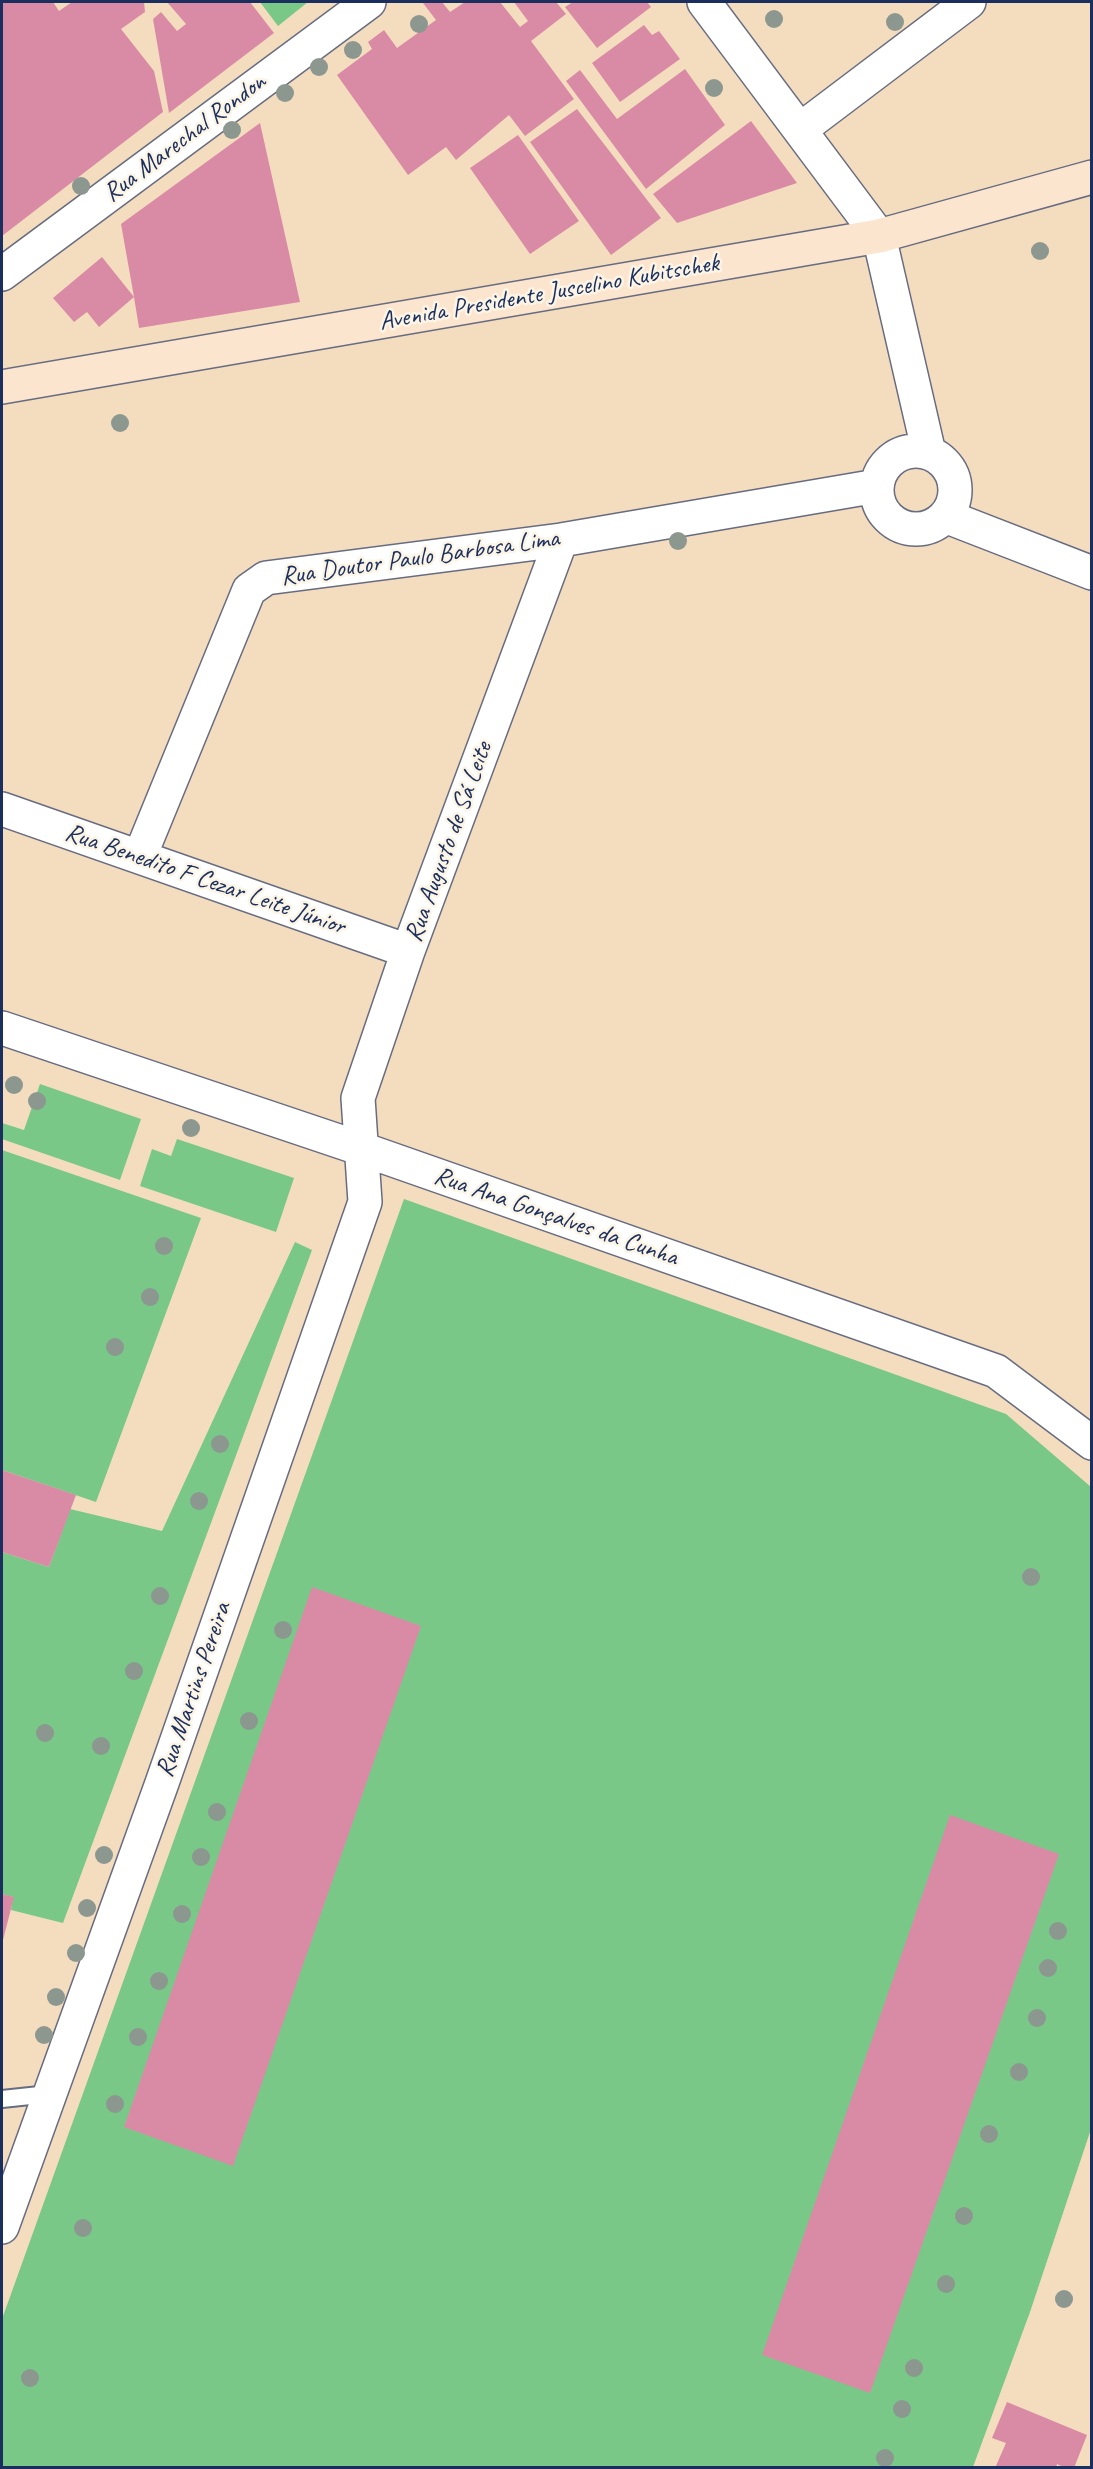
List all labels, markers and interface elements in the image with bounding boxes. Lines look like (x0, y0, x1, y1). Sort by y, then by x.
street label: Rua Marechal Rondon (98, 67, 272, 209)
street label: Avenida Presidente Juscelino Kubitschek (377, 248, 721, 338)
street label: Rua Doutor Paulo Barbosa Lima (279, 523, 561, 593)
street label: Rua Augusto de Sá Leite (398, 738, 500, 946)
street label: Rua Benedito F Cezar Leite Júnior (61, 817, 349, 943)
street label: Rua Ana Gonçalves da Cunha (430, 1161, 682, 1273)
street label: Rua Martins Pereira (150, 1599, 238, 1781)

